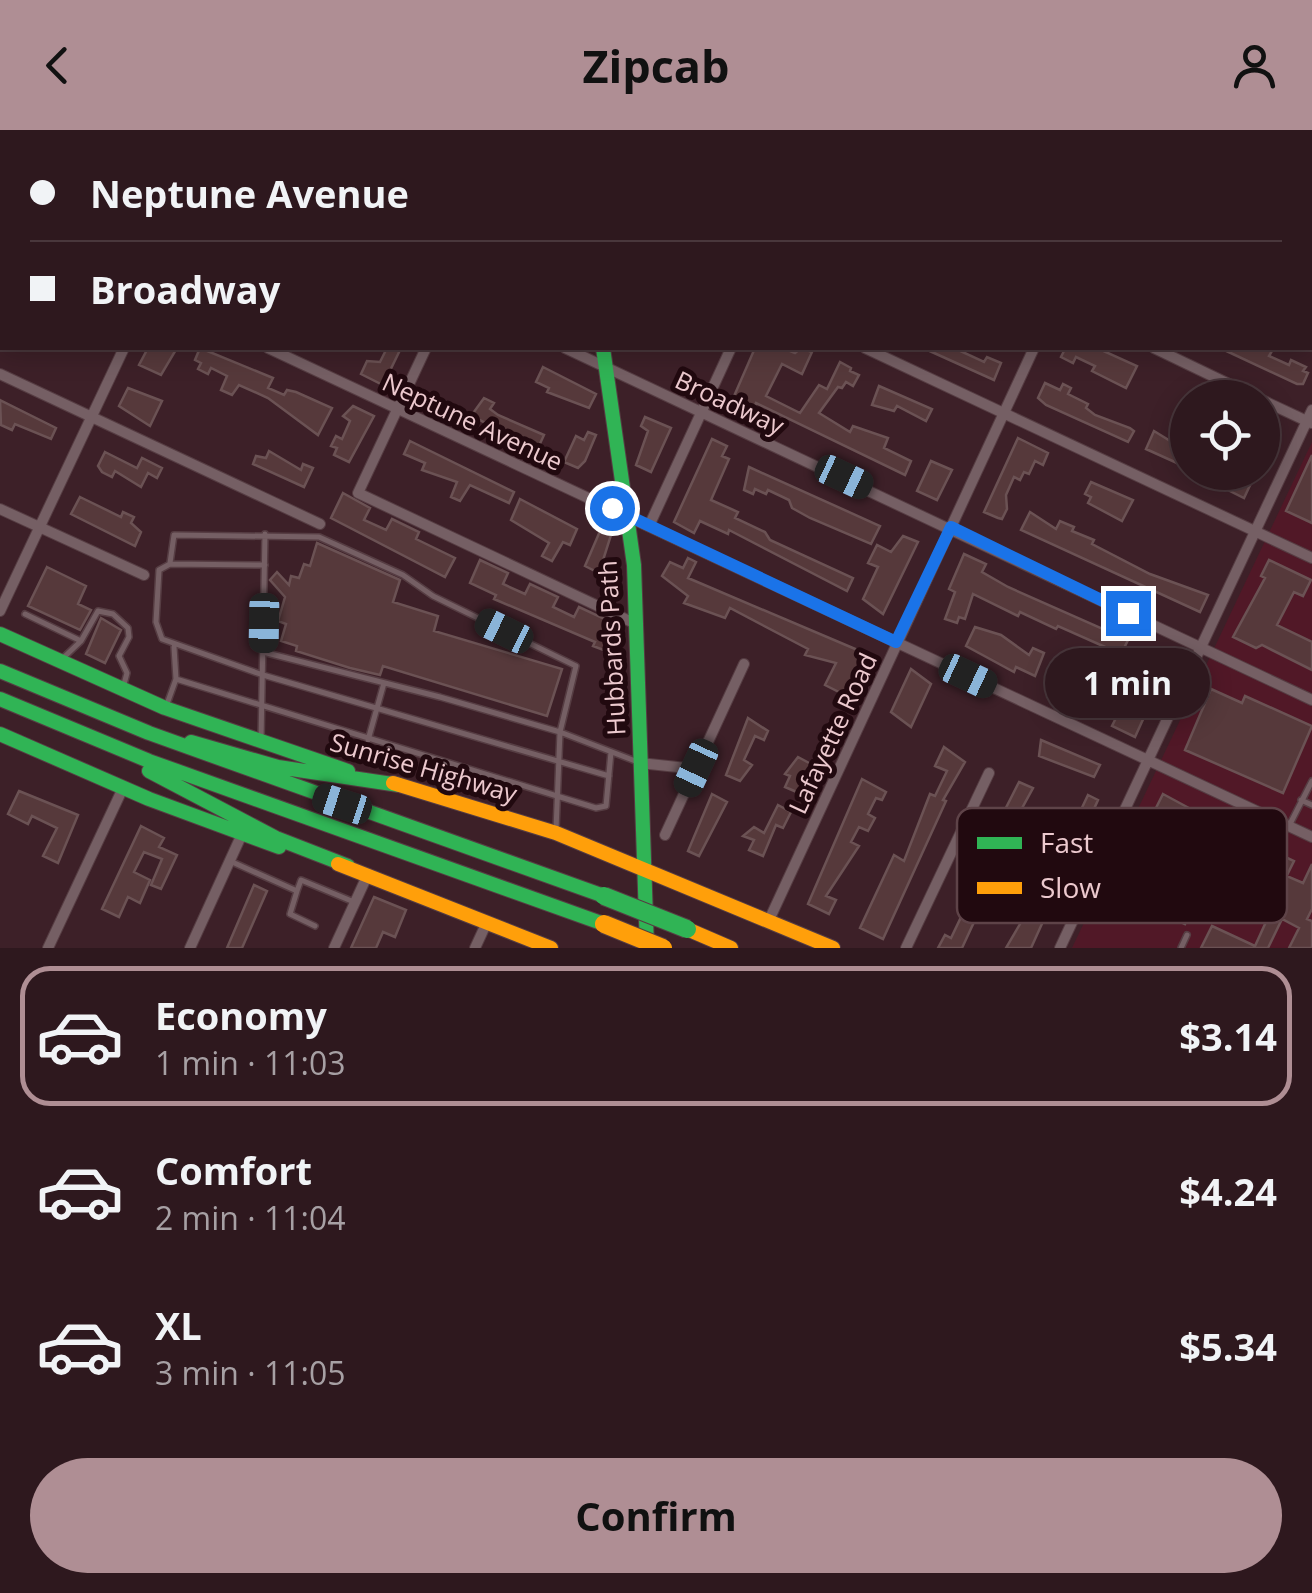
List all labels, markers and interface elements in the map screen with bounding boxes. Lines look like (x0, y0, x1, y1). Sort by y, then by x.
text: Zipcab (582, 35, 730, 96)
icon: back (30, 38, 85, 93)
icon: person (1227, 38, 1282, 93)
text: Neptune Avenue (90, 167, 409, 219)
text: Broadway (90, 263, 280, 315)
street label: Broadway (670, 362, 790, 442)
street label: Neptune Avenue (377, 364, 569, 478)
map controls (1170, 380, 1280, 490)
button: locate (1170, 380, 1280, 490)
car (810, 451, 878, 503)
route start (590, 486, 635, 531)
street label: Hubbards Path (589, 560, 633, 736)
route end (1106, 591, 1151, 636)
car (248, 593, 280, 653)
car (470, 604, 538, 658)
street label: Lafayette Road (780, 647, 884, 819)
callout: 1 min (1046, 648, 1210, 718)
car (934, 650, 1002, 702)
text: 1 min (1083, 661, 1172, 704)
street label: Sunrise Highway (327, 724, 522, 810)
car (670, 734, 722, 802)
car (309, 780, 375, 828)
legend (957, 808, 1287, 923)
text: Fast (1040, 823, 1093, 861)
text: Slow (1040, 868, 1101, 906)
text: Economy (155, 989, 327, 1041)
icon: car (35, 991, 125, 1081)
text: $3.14 (1179, 1010, 1277, 1062)
text: 1 min · 11:03 (155, 1041, 346, 1084)
text: Comfort (155, 1144, 312, 1196)
icon: car (35, 1146, 125, 1236)
text: $4.24 (1179, 1165, 1277, 1217)
text: 2 min · 11:04 (155, 1196, 346, 1239)
text: XL (155, 1299, 202, 1351)
icon: car (35, 1301, 125, 1391)
text: $5.34 (1179, 1320, 1277, 1372)
text: 3 min · 11:05 (155, 1351, 346, 1394)
button: Confirm (30, 1458, 1282, 1573)

